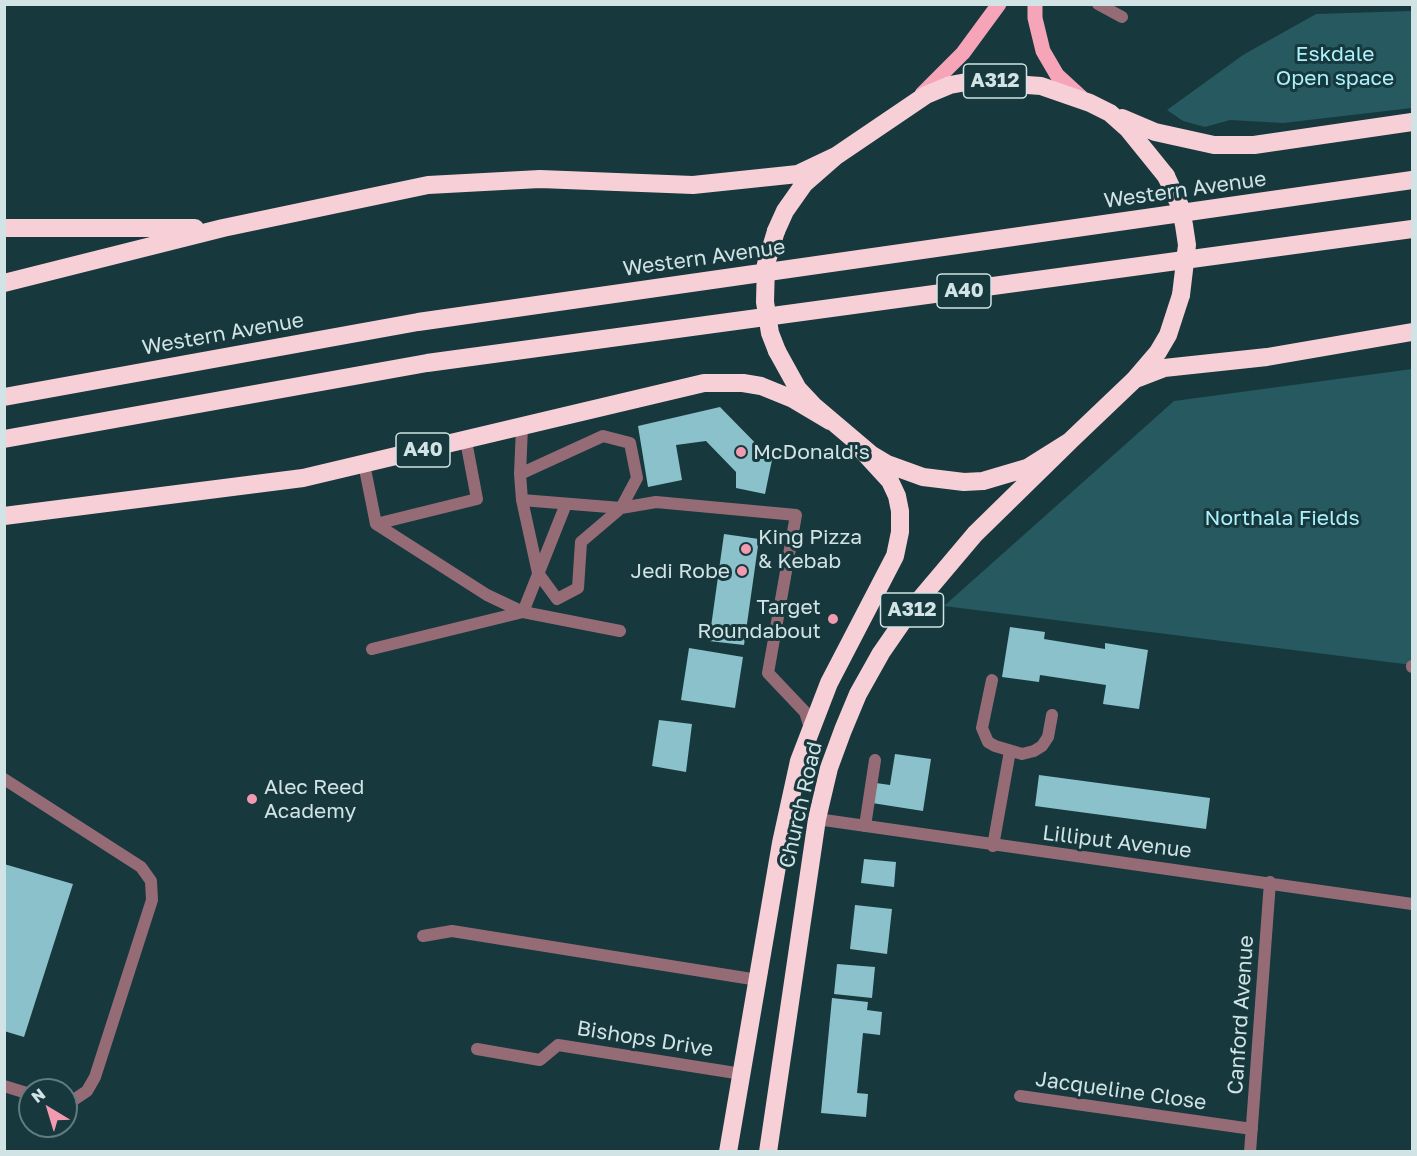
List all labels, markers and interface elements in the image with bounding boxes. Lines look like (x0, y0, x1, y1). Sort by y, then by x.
park label: Eskdale Open space (1276, 41, 1394, 91)
road number: A312 (964, 64, 1026, 98)
street label: Western Avenue (1102, 166, 1268, 214)
street label: Western Avenue (621, 234, 787, 282)
road number: A40 (937, 274, 991, 308)
street label: Western Avenue (140, 307, 306, 361)
road number: A40 (396, 433, 450, 467)
place label: McDonald's (753, 439, 870, 465)
marker: McDonald's (734, 445, 748, 459)
park label: Northala Fields (1204, 505, 1360, 531)
place label: King Pizza & Kebab (758, 524, 862, 574)
marker: King Pizza & Kebab (739, 542, 753, 556)
place label: Jedi Robe (631, 558, 730, 584)
marker: Jedi Robe (735, 564, 749, 578)
road number: A312 (880, 593, 944, 627)
place label: Target Roundabout (697, 594, 821, 644)
marker: Target Roundabout (826, 612, 840, 626)
street label: Church Road (774, 739, 828, 871)
place label: Alec Reed Academy (264, 774, 364, 824)
marker: Alec Reed Academy (245, 792, 259, 806)
street label: Lilliput Avenue (1041, 820, 1193, 864)
street label: Canford Avenue (1223, 935, 1259, 1095)
street label: Bishops Drive (575, 1016, 715, 1062)
street label: Jacqueline Close (1034, 1067, 1208, 1115)
north arrow (18, 1078, 78, 1138)
text: N (27, 1084, 49, 1107)

